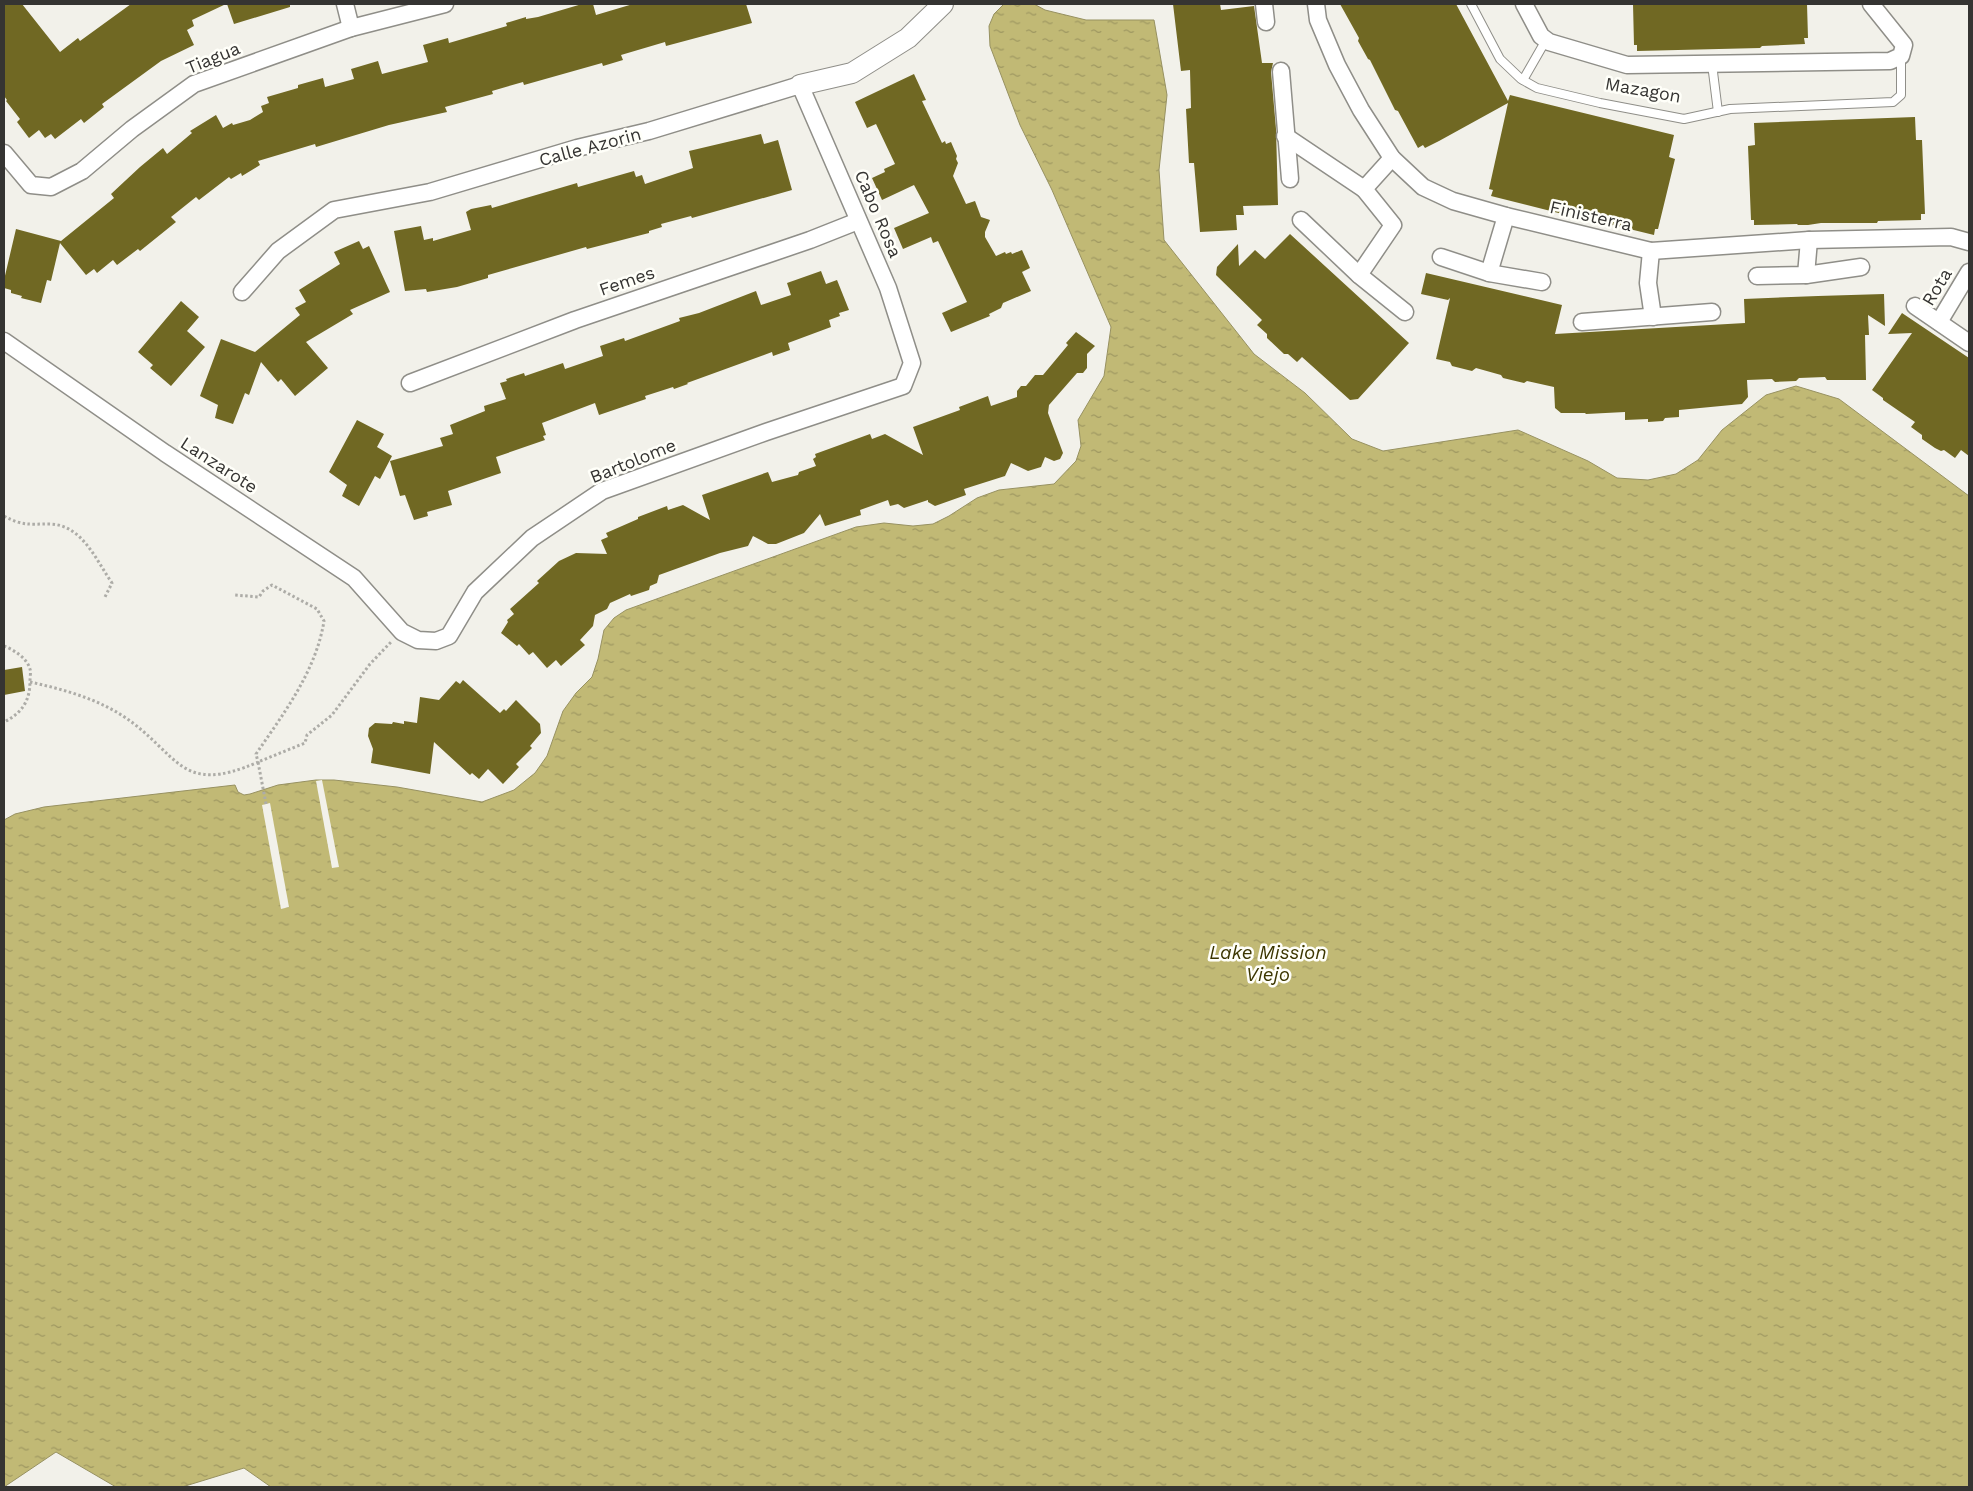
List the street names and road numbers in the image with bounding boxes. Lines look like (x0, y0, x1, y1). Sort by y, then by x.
street label: Tiagua (183, 37, 243, 78)
street label: Mazagon (1603, 73, 1683, 107)
street label: Calle Azorin (537, 123, 643, 170)
street label: Cabo Rosa (851, 167, 906, 261)
street label: Finisterra (1548, 196, 1634, 235)
street label: Femes (596, 261, 657, 300)
street label: Rota (1917, 264, 1956, 309)
street label: Lanzarote (177, 432, 262, 497)
street label: Bartolome (587, 434, 679, 487)

